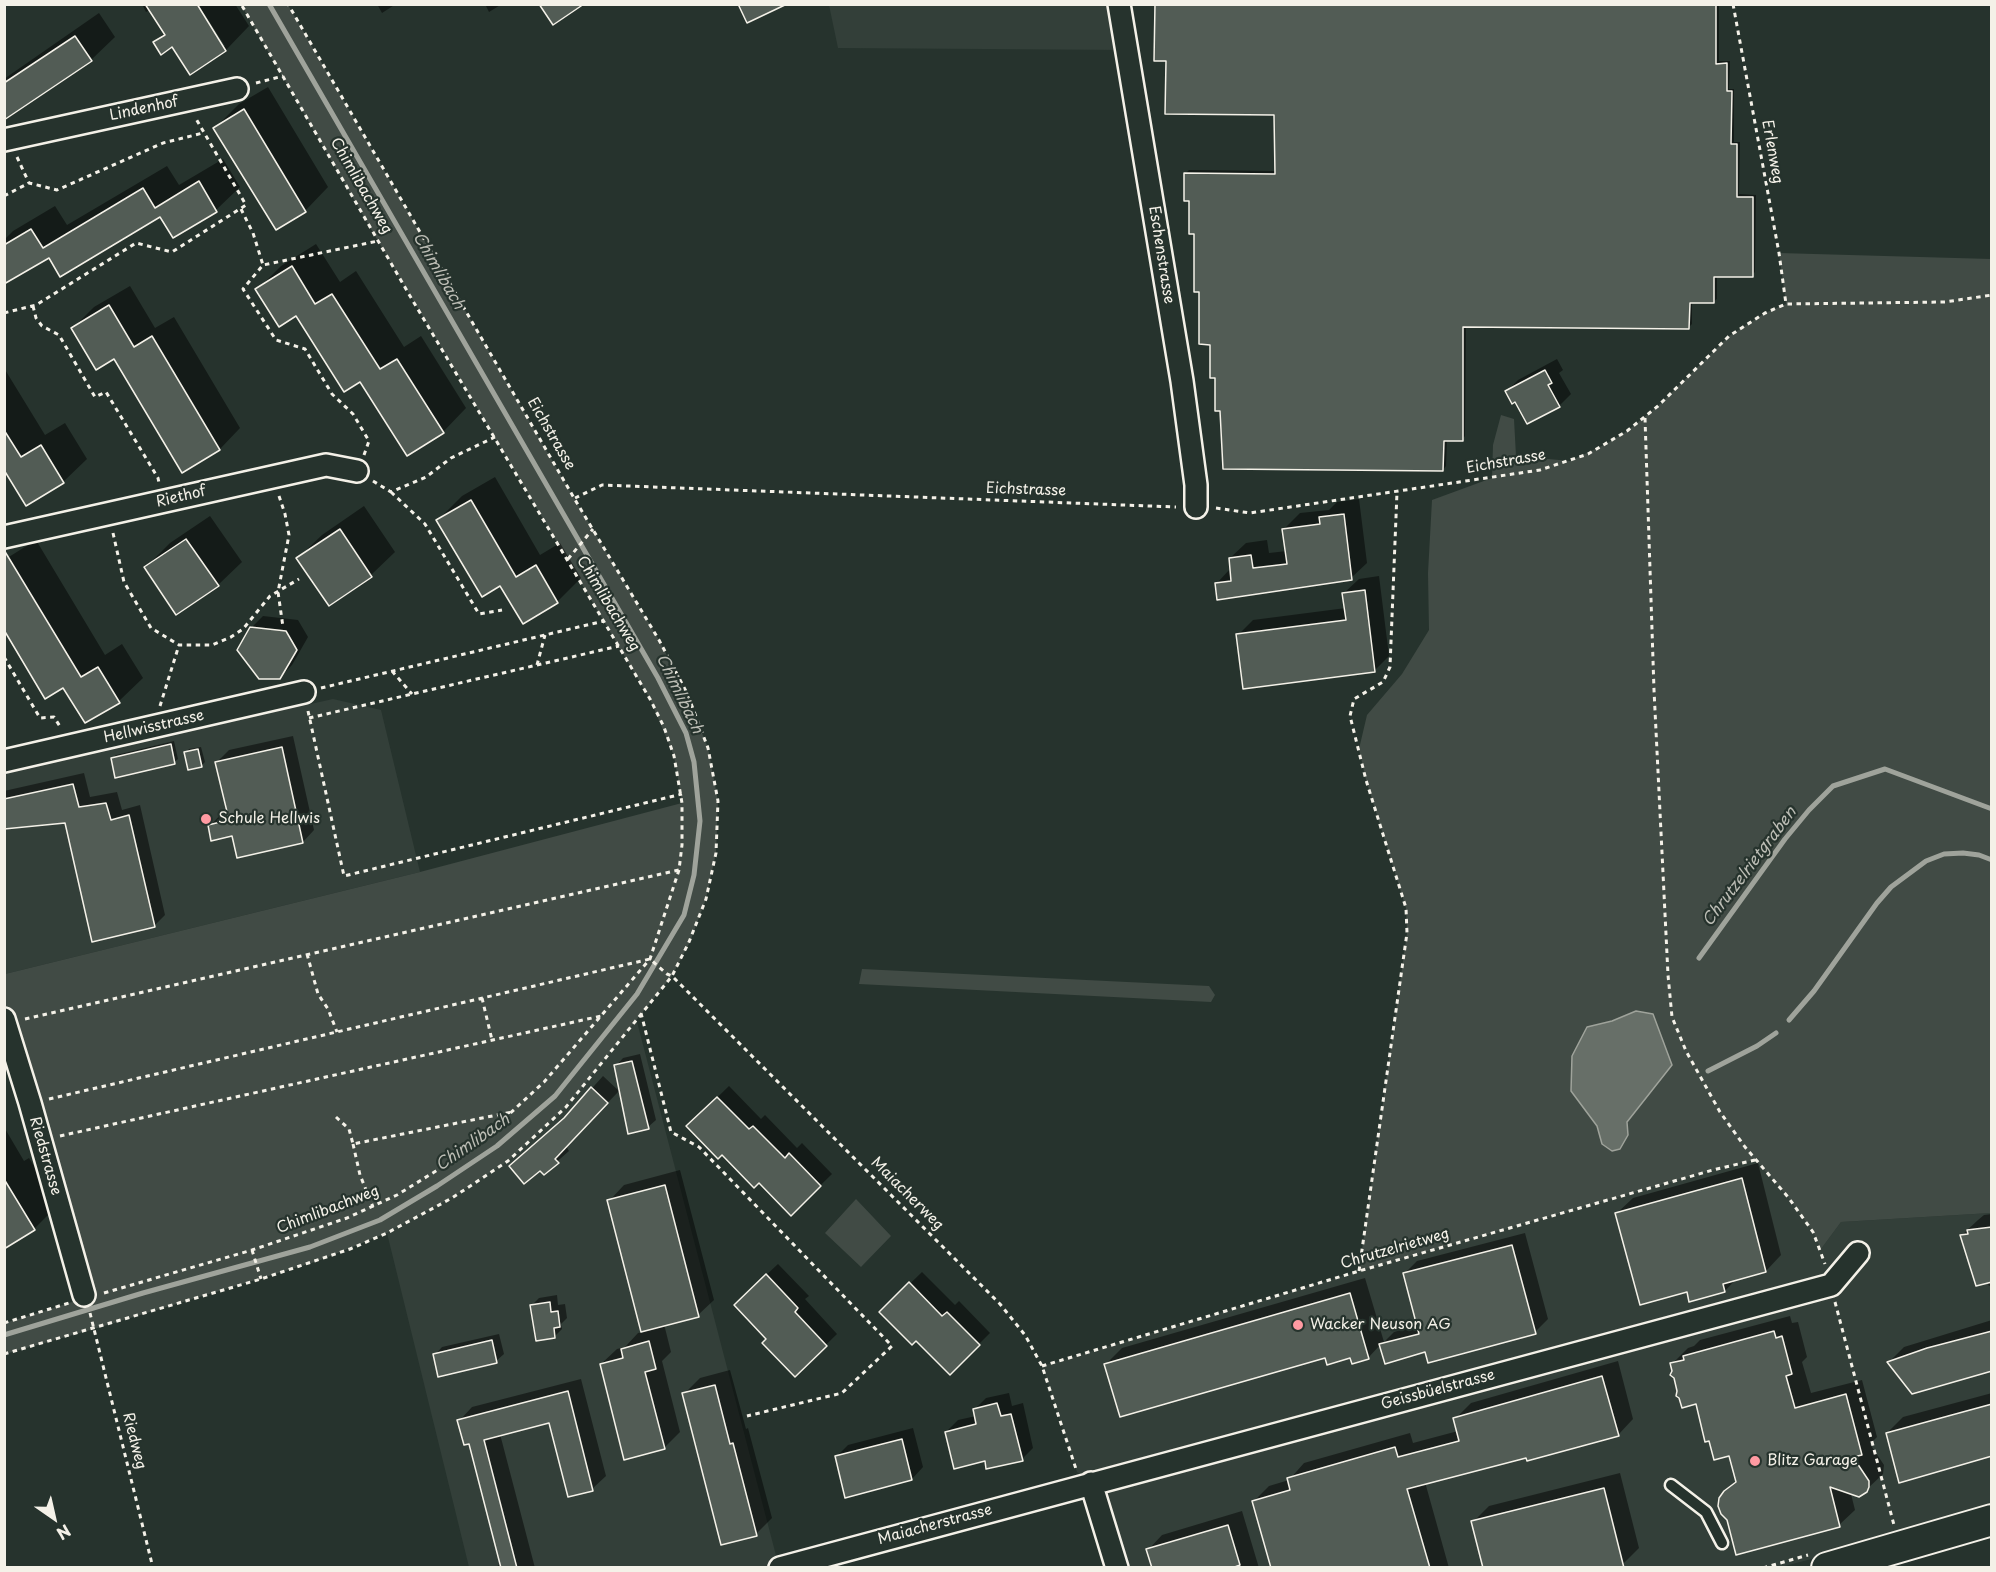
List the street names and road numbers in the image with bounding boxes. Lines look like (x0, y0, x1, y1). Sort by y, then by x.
street label: Lindenhof (108, 93, 180, 125)
street label: Erlenweg (1758, 119, 1786, 185)
street label: Chimlibachweg (326, 135, 396, 237)
street label: Eschenstrasse (1144, 205, 1178, 305)
street label: Eichstrasse (523, 395, 579, 473)
street label: Eichstrasse (1465, 446, 1547, 478)
street label: Eichstrasse (986, 480, 1066, 500)
street label: Riethof (154, 483, 208, 511)
street label: Chimlibachweg (572, 553, 644, 655)
street label: Hellwisstrasse (102, 707, 206, 747)
street label: Riedstrasse (25, 1115, 65, 1197)
street label: Maiacherweg (867, 1154, 947, 1234)
street label: Chimlibachweg (274, 1182, 382, 1238)
street label: Chrutzelrietweg (1339, 1225, 1451, 1273)
street label: Geissbüelstrasse (1379, 1366, 1497, 1414)
street label: Riedweg (118, 1411, 150, 1471)
street label: Maiacherstrasse (876, 1501, 994, 1549)

